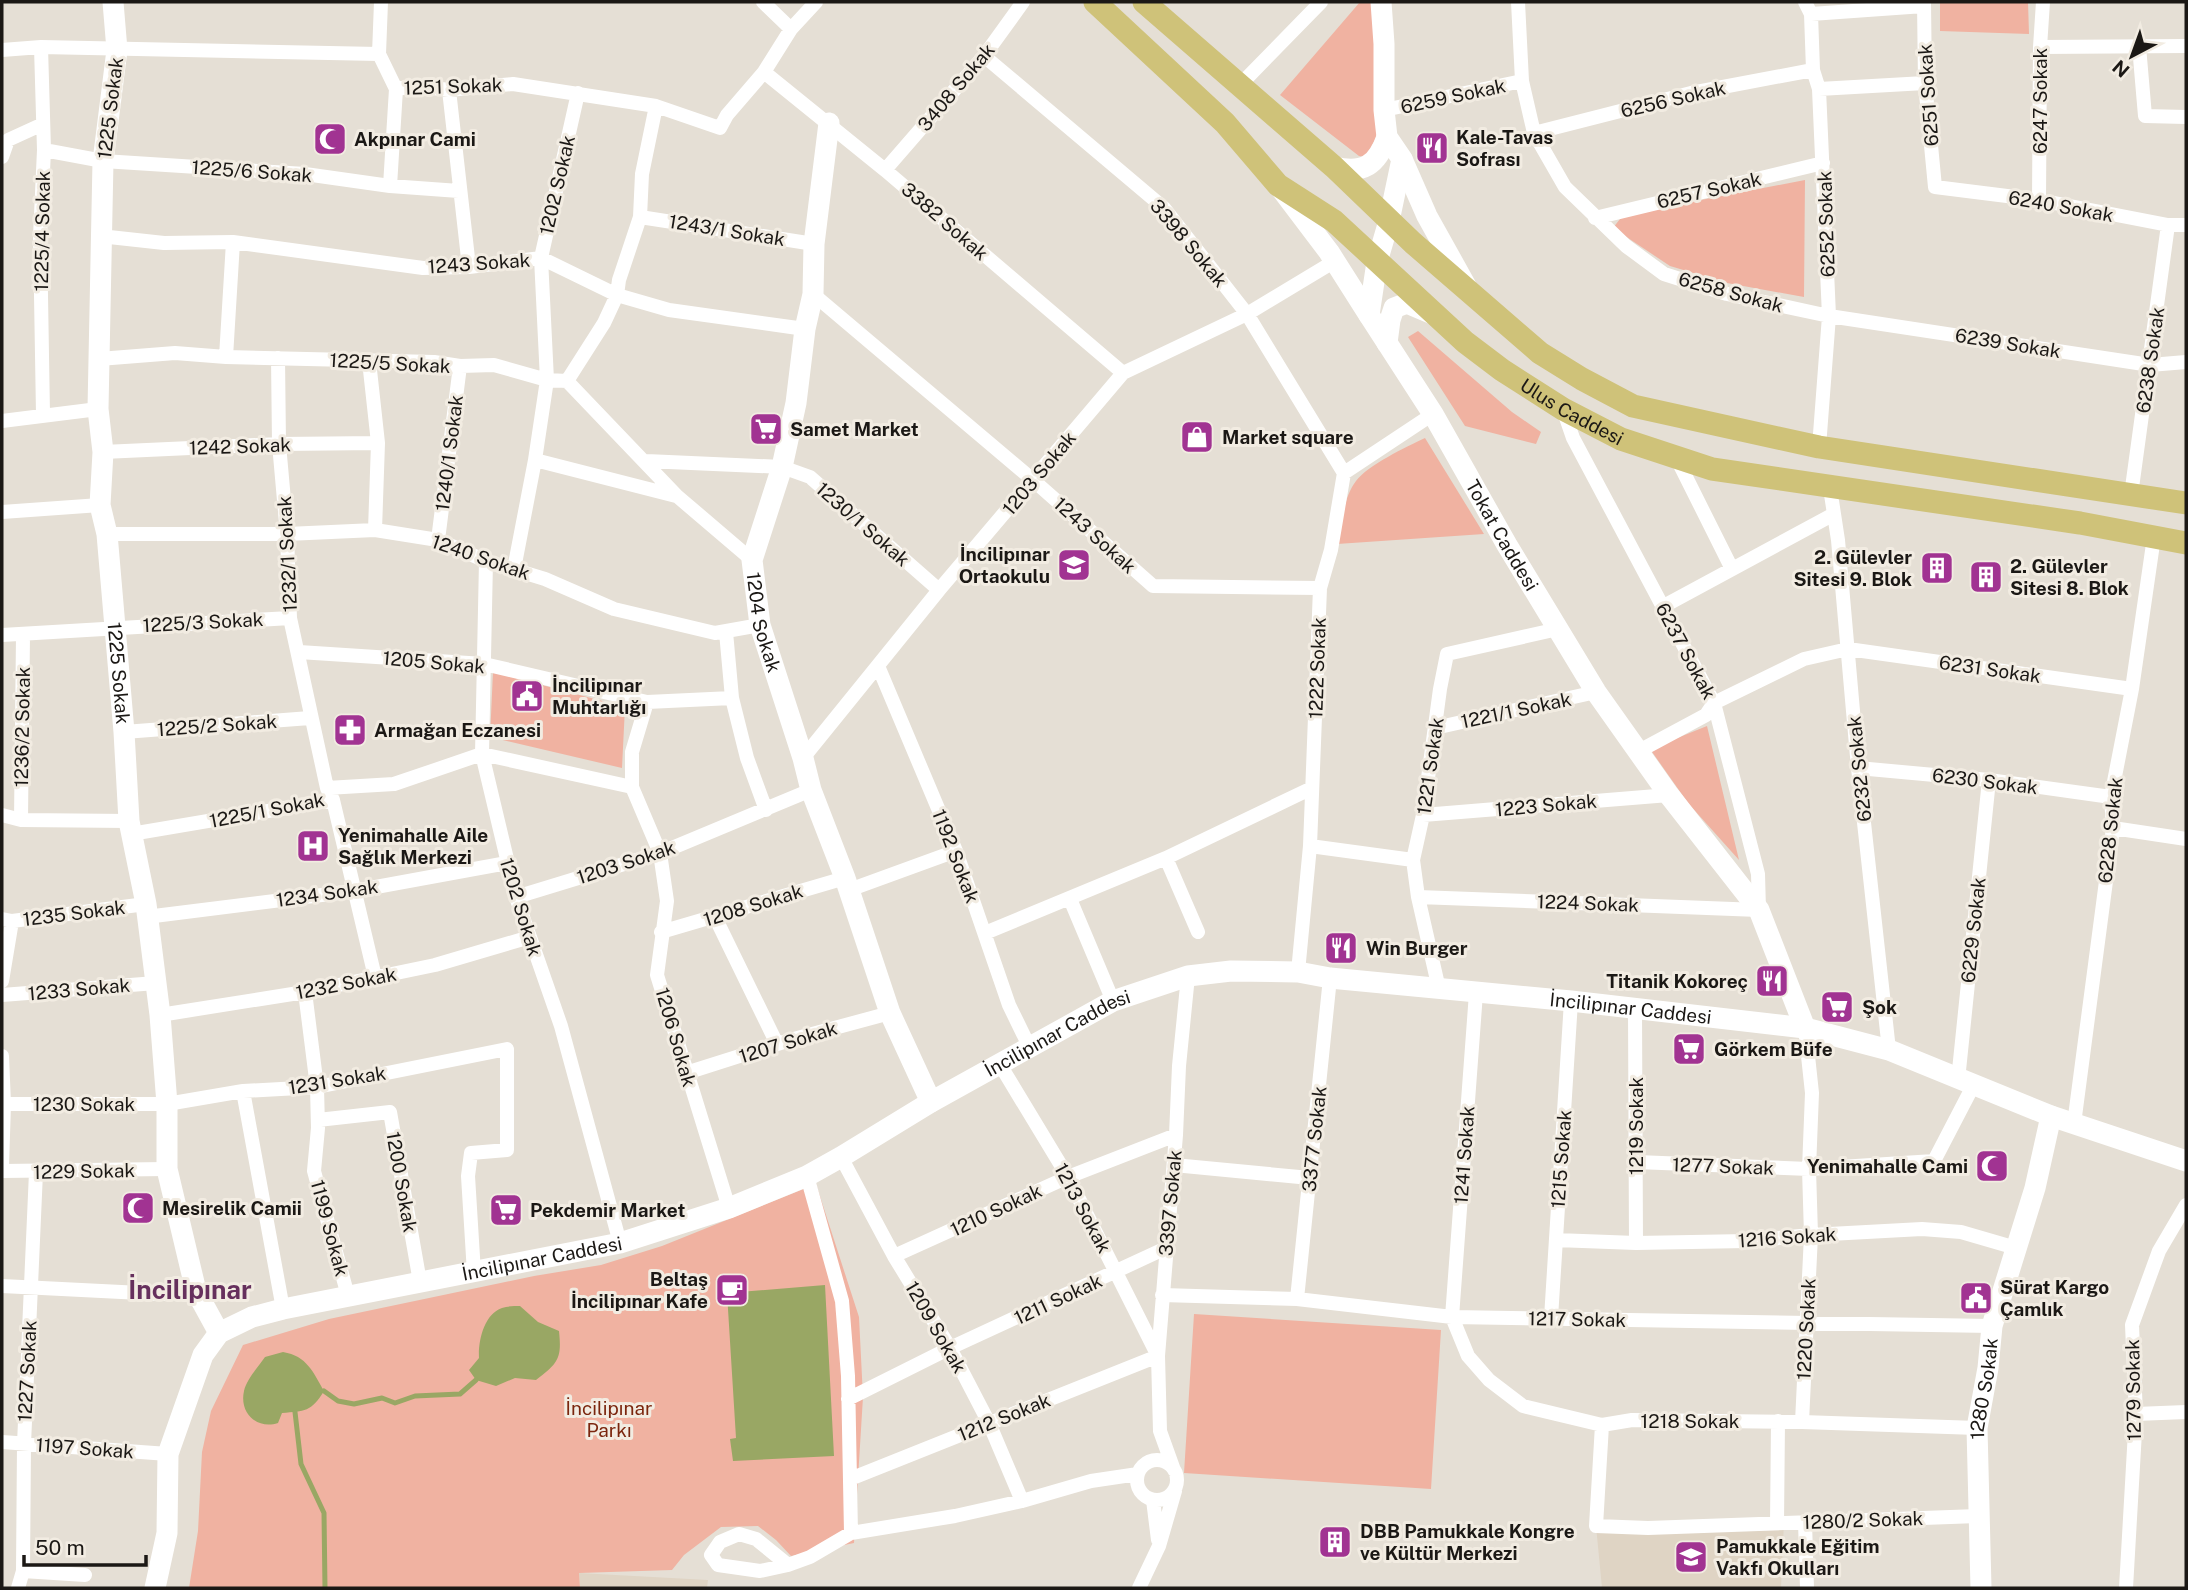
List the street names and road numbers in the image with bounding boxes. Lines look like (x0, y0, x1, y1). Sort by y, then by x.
street label: 3408 Sokak (913, 39, 999, 135)
street label: 6251 Sokak (1913, 43, 1943, 147)
street label: 6247 Sokak (2029, 48, 2051, 154)
street label: 1225 Sokak (93, 56, 127, 160)
street label: 1251 Sokak (403, 73, 503, 99)
street label: 6259 Sokak (1398, 74, 1508, 118)
street label: 6256 Sokak (1618, 76, 1728, 122)
street label: 1202 Sokak (535, 133, 579, 237)
street label: 1225/6 Sokak (191, 156, 313, 186)
street label: 6257 Sokak (1655, 167, 1764, 213)
street label: 1225/4 Sokak (30, 170, 54, 292)
street label: 6252 Sokak (1813, 170, 1839, 278)
street label: 3382 Sokak (897, 178, 993, 265)
street label: 6240 Sokak (2007, 186, 2116, 226)
street label: 3398 Sokak (1146, 195, 1232, 291)
street label: 1243/1 Sokak (667, 210, 787, 250)
street label: 1243 Sokak (427, 248, 531, 278)
street label: 6258 Sokak (1676, 267, 1786, 317)
street label: 6238 Sokak (2132, 305, 2168, 415)
street label: 6239 Sokak (1954, 324, 2063, 362)
street label: 1225/5 Sokak (329, 349, 451, 377)
street label: Ulus Caddesi (1516, 374, 1627, 449)
street label: 1240/1 Sokak (431, 393, 467, 512)
street label: 1203 Sokak (998, 427, 1080, 519)
street label: 1242 Sokak (189, 433, 292, 459)
street label: Tokat Caddesi (1461, 476, 1543, 595)
street label: 1230/1 Sokak (812, 477, 914, 571)
street label: 1243 Sokak (1049, 492, 1141, 578)
street label: 1232/1 Sokak (273, 495, 301, 613)
street label: 1240 Sokak (429, 530, 533, 584)
street label: 1204 Sokak (743, 571, 786, 675)
street label: 6237 Sokak (1651, 599, 1721, 703)
street label: 1225/3 Sokak (142, 608, 264, 636)
street label: 1222 Sokak (1304, 617, 1330, 719)
street label: 1225 Sokak (104, 621, 134, 725)
street label: 1205 Sokak (382, 647, 486, 677)
street label: 6231 Sokak (1938, 651, 2043, 687)
street label: 1236/2 Sokak (10, 666, 34, 787)
street label: 1221/1 Sokak (1459, 688, 1573, 732)
street label: 1225/2 Sokak (156, 710, 278, 740)
street label: 6232 Sokak (1842, 715, 1875, 823)
street label: 1221 Sokak (1412, 716, 1448, 816)
street label: 6230 Sokak (1931, 764, 2039, 798)
street label: 6228 Sokak (2093, 776, 2127, 884)
street label: 1225/1 Sokak (208, 788, 327, 832)
street label: 1223 Sokak (1494, 790, 1598, 820)
street label: 1192 Sokak (928, 806, 984, 906)
street label: 1203 Sokak (574, 836, 678, 888)
street label: 1202 Sokak (496, 855, 546, 959)
street label: 1234 Sokak (275, 875, 380, 911)
street label: 6229 Sokak (1957, 876, 1990, 984)
street label: 1208 Sokak (701, 879, 806, 931)
street label: 1224 Sokak (1537, 890, 1640, 916)
street label: 1235 Sokak (22, 896, 127, 930)
street label: 1232 Sokak (294, 962, 398, 1004)
street label: 1233 Sokak (27, 974, 131, 1004)
street label: 1206 Sokak (651, 985, 701, 1089)
street label: İncilipınar Caddesi (981, 985, 1133, 1081)
street label: İncilipınar Caddesi (1549, 988, 1713, 1028)
street label: 1207 Sokak (736, 1017, 840, 1067)
street label: 1231 Sokak (287, 1061, 388, 1099)
street label: 1219 Sokak (1625, 1077, 1647, 1175)
street label: 3377 Sokak (1298, 1085, 1331, 1193)
street label: 1230 Sokak (33, 1093, 135, 1115)
street label: 1241 Sokak (1450, 1105, 1478, 1205)
street label: 1215 Sokak (1547, 1109, 1575, 1209)
street label: 1200 Sokak (382, 1130, 422, 1234)
street label: 3397 Sokak (1154, 1149, 1186, 1257)
street label: 1277 Sokak (1672, 1153, 1775, 1179)
street label: 1229 Sokak (33, 1159, 135, 1183)
street label: 1213 Sokak (1050, 1159, 1116, 1257)
street label: 1199 Sokak (307, 1177, 353, 1279)
street label: 1210 Sokak (947, 1179, 1045, 1241)
street label: 1216 Sokak (1737, 1223, 1837, 1251)
street label: İncilipınar Caddesi (460, 1232, 624, 1285)
street label: 1211 Sokak (1011, 1269, 1106, 1329)
street label: 1209 Sokak (901, 1277, 971, 1377)
street label: 1220 Sokak (1792, 1277, 1820, 1380)
street label: 1217 Sokak (1528, 1307, 1626, 1331)
street label: 1227 Sokak (13, 1319, 41, 1422)
street label: 1280 Sokak (1966, 1337, 2002, 1440)
street label: 1279 Sokak (2121, 1339, 2145, 1441)
street label: 1212 Sokak (955, 1388, 1054, 1446)
street label: 1218 Sokak (1641, 1410, 1740, 1432)
street label: 1197 Sokak (35, 1434, 135, 1462)
street label: 1280/2 Sokak (1802, 1507, 1924, 1533)

